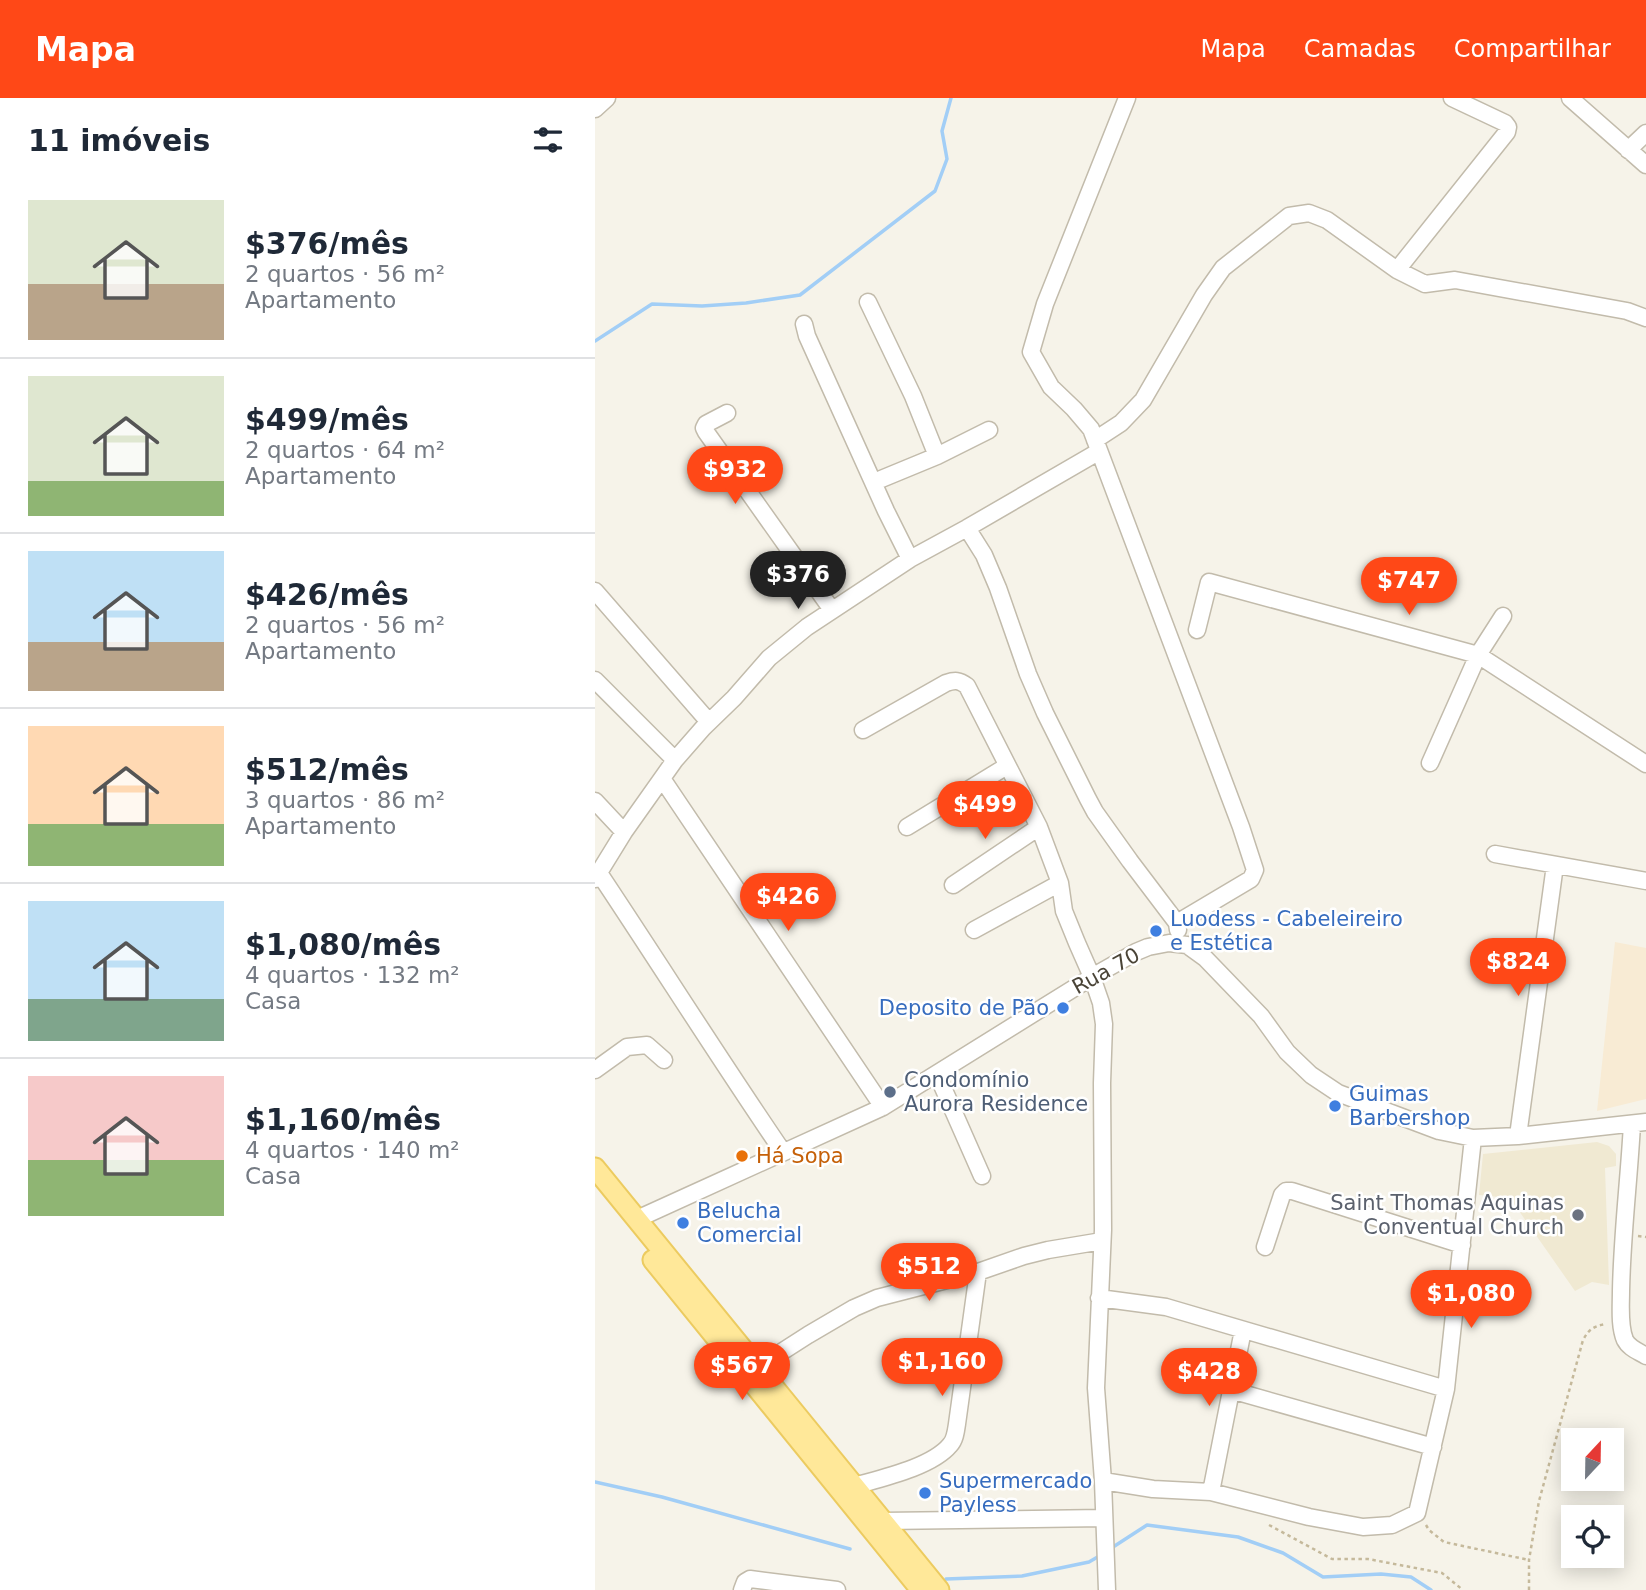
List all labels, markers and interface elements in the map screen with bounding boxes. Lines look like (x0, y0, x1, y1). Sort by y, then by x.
text: Mapa (35, 30, 136, 69)
text: Mapa (1200, 35, 1266, 63)
text: Camadas (1304, 35, 1416, 63)
text: Compartilhar (1454, 35, 1611, 63)
icon: filters (529, 121, 567, 159)
text: 11 imóveis (28, 123, 210, 158)
text: $376/mês (245, 226, 409, 261)
icon: home (84, 228, 168, 312)
text: 2 quartos · 56 m² (245, 261, 445, 287)
text: Apartamento (245, 287, 396, 313)
text: $499/mês (245, 402, 409, 437)
icon: home (84, 404, 168, 488)
text: 2 quartos · 64 m² (245, 437, 445, 463)
pin: $932 (694, 446, 776, 506)
text: $932 (703, 456, 767, 482)
text: Apartamento (245, 463, 396, 489)
pin: $376 (757, 552, 839, 611)
pin: $747 (1368, 558, 1450, 617)
text: $376 (766, 561, 830, 587)
text: $747 (1377, 567, 1441, 593)
text: $426/mês (245, 577, 409, 612)
icon: home (84, 579, 168, 663)
text: 2 quartos · 56 m² (245, 612, 445, 638)
text: Apartamento (245, 638, 396, 664)
text: $512/mês (245, 752, 409, 787)
icon: home (84, 754, 168, 838)
pin: $499 (944, 782, 1026, 841)
text: 3 quartos · 86 m² (245, 787, 445, 813)
text: $499 (953, 791, 1017, 817)
text: Apartamento (245, 813, 396, 839)
pin: $426 (747, 874, 829, 933)
text: $426 (756, 883, 820, 909)
place label: Luodess - Cabeleireiro e Estética (1170, 907, 1403, 955)
marker: Luodess - Cabeleireiro e Estética (1148, 923, 1164, 939)
text: $1,080/mês (245, 927, 441, 962)
icon: home (84, 929, 168, 1013)
pin: $824 (1477, 939, 1559, 998)
street label: Rua 70 (1068, 943, 1144, 999)
text: $824 (1486, 948, 1550, 974)
text: 4 quartos · 132 m² (245, 962, 460, 988)
text: Casa (245, 988, 301, 1014)
place label: Deposito de Pão (879, 996, 1049, 1020)
marker: Deposito de Pão (1055, 1000, 1071, 1016)
place label: Condomínio Aurora Residence (904, 1068, 1088, 1116)
place label: Guimas Barbershop (1349, 1082, 1470, 1130)
marker: Condomínio Aurora Residence (882, 1084, 898, 1100)
marker: Guimas Barbershop (1327, 1098, 1343, 1114)
text: $1,160/mês (245, 1102, 441, 1137)
icon: home (84, 1104, 168, 1188)
text: 4 quartos · 140 m² (245, 1137, 460, 1163)
place label: Há Sopa (756, 1144, 844, 1168)
marker: Há Sopa (734, 1148, 750, 1164)
text: Casa (245, 1163, 301, 1189)
place label: Saint Thomas Aquinas Conventual Church (1330, 1191, 1564, 1239)
place label: Belucha Comercial (697, 1199, 802, 1247)
marker: Saint Thomas Aquinas Conventual Church (1570, 1207, 1586, 1223)
marker: Belucha Comercial (675, 1215, 691, 1231)
pin: $512 (888, 1244, 970, 1303)
text: $512 (897, 1253, 961, 1279)
pin: $1,080 (1414, 1270, 1528, 1330)
text: $1,080 (1427, 1280, 1515, 1306)
pin: $1,160 (885, 1338, 999, 1398)
pin: $567 (701, 1342, 783, 1402)
text: $1,160 (898, 1348, 986, 1374)
pin: $428 (1168, 1348, 1250, 1408)
text: $567 (710, 1352, 774, 1378)
text: $428 (1177, 1358, 1241, 1384)
north arrow (1561, 1428, 1624, 1491)
map controls (1561, 1428, 1624, 1568)
place label: Supermercado Payless (939, 1469, 1092, 1517)
marker: Supermercado Payless (917, 1485, 933, 1501)
button: locate (1561, 1505, 1624, 1568)

